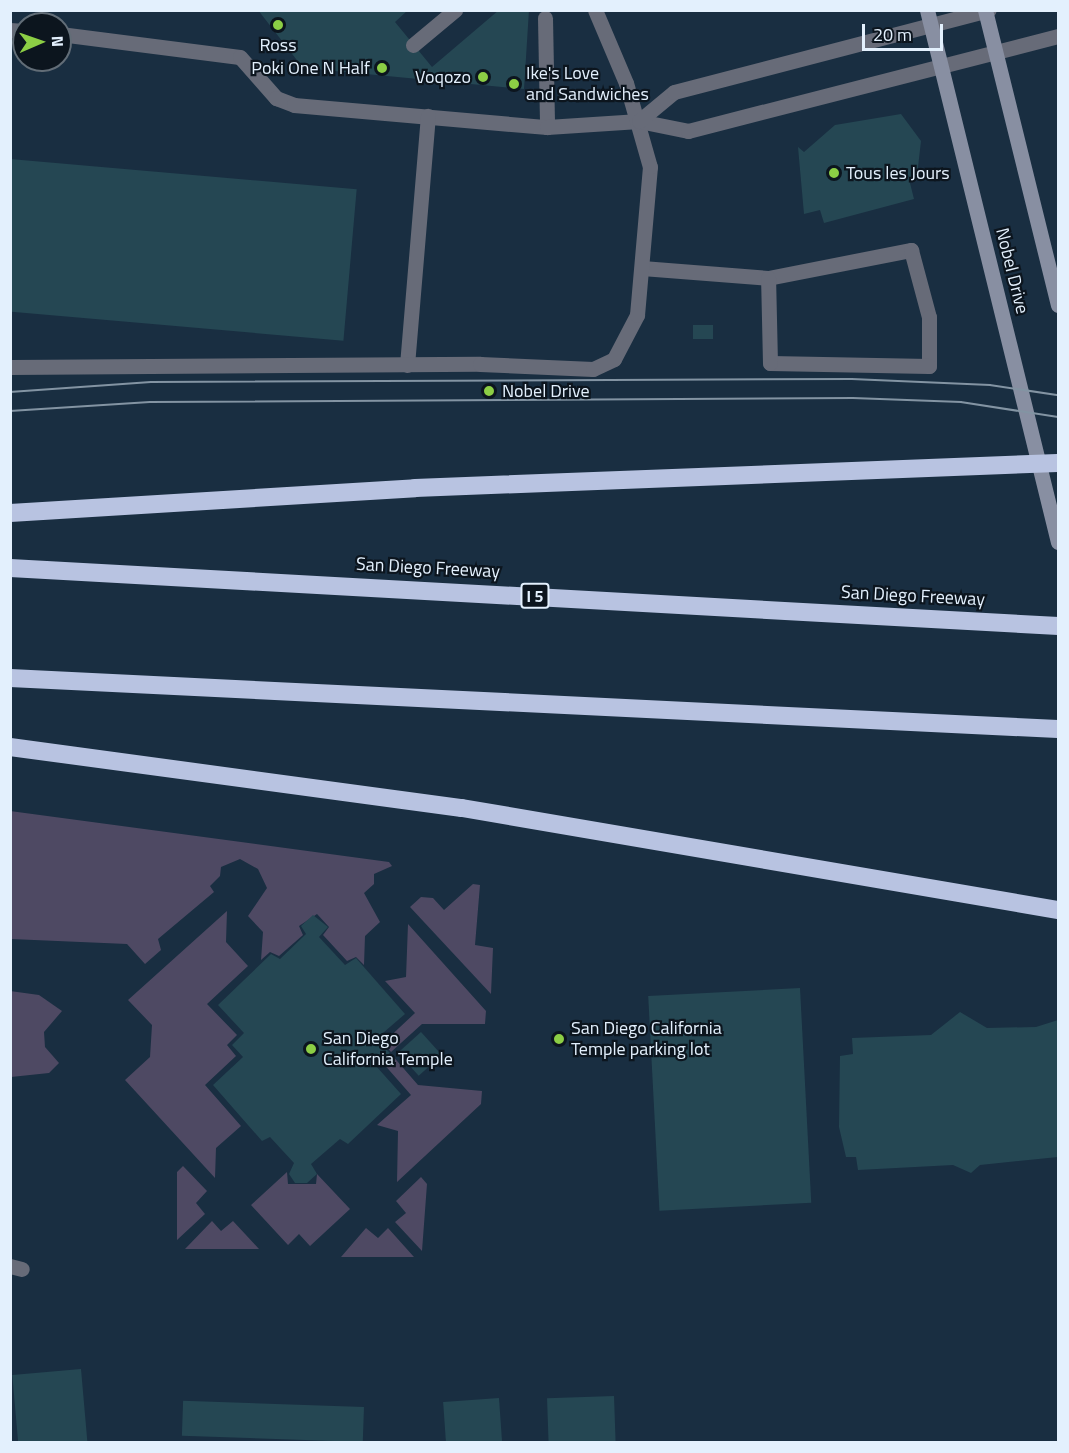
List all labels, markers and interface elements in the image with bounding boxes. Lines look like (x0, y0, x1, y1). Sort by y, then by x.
north arrow (12, 12, 72, 72)
scale bar (865, 12, 946, 50)
marker: Ross (271, 18, 285, 32)
text: 20 m (873, 21, 912, 48)
place label: Ross (259, 34, 297, 56)
text: N (46, 35, 70, 47)
place label: Poki One N Half (251, 57, 370, 79)
marker: Poki One N Half (375, 61, 389, 75)
place label: Ike's Love and Sandwiches (526, 63, 649, 106)
place label: Voqozo (415, 66, 471, 88)
marker: Voqozo (476, 70, 490, 84)
marker: Ike's Love and Sandwiches (507, 77, 521, 91)
place label: Tous les Jours (846, 162, 950, 184)
marker: Tous les Jours (827, 166, 841, 180)
street label: Nobel Drive (991, 226, 1033, 316)
place label: Nobel Drive (502, 380, 590, 402)
marker: Nobel Drive (480, 382, 498, 400)
street label: San Diego Freeway (355, 553, 501, 583)
street label: San Diego Freeway (840, 581, 986, 611)
road number: I 5 (520, 583, 550, 609)
place label: San Diego California Temple parking lot (571, 1018, 722, 1060)
place label: San Diego California Temple (323, 1028, 453, 1070)
marker: San Diego California Temple parking lot (552, 1032, 566, 1046)
marker: San Diego California Temple (304, 1042, 318, 1056)

